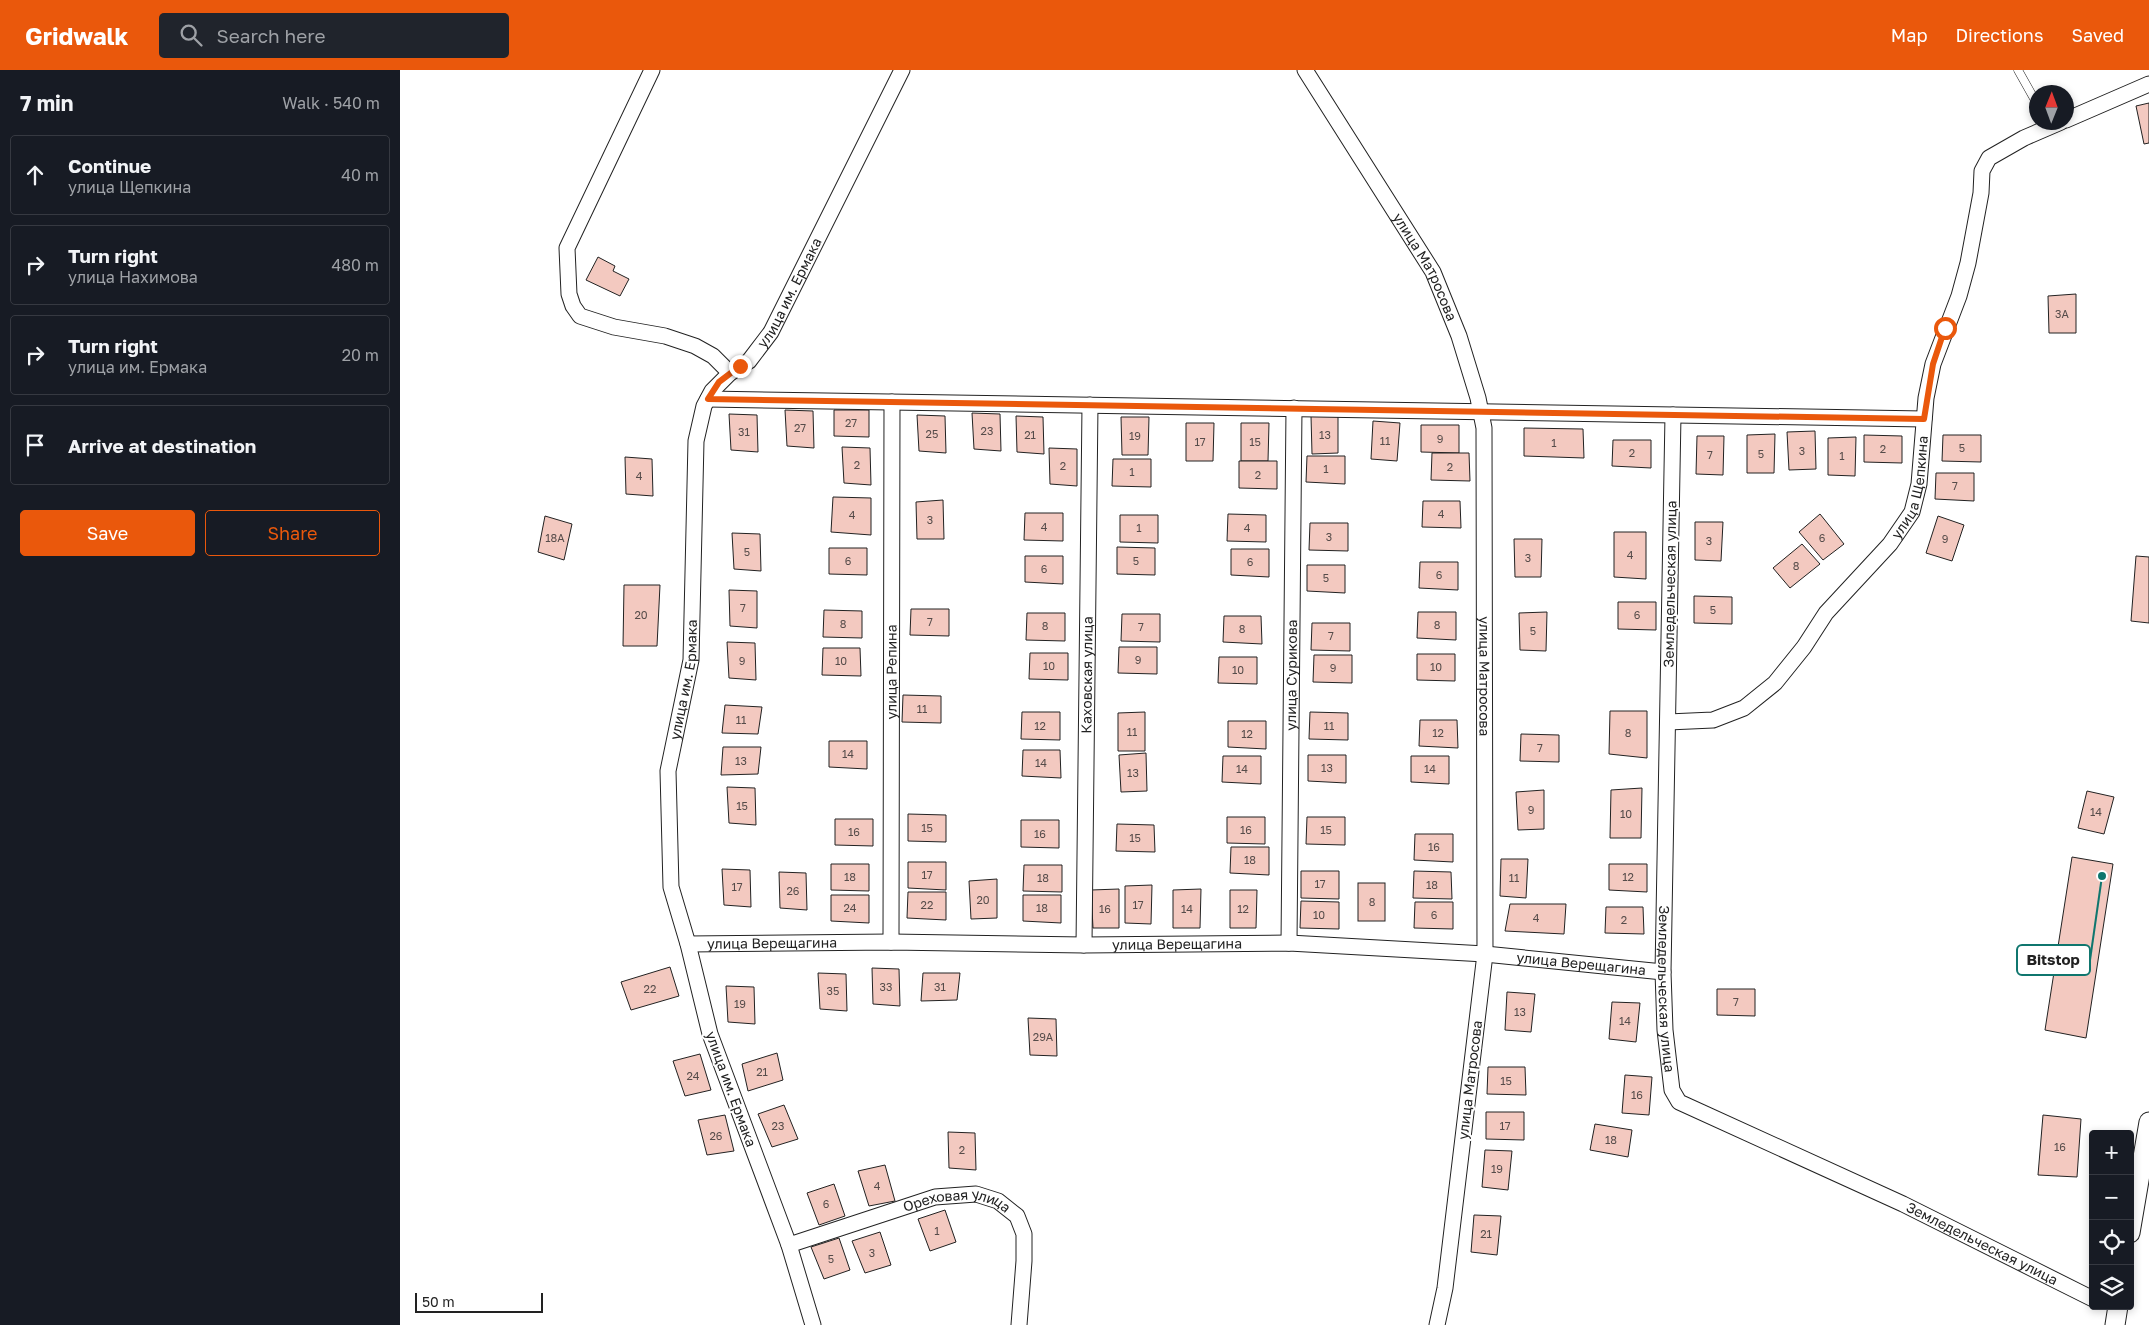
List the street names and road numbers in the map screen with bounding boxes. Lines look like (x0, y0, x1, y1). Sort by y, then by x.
street label: улица Матросова (1390, 210, 1461, 323)
street label: улица им. Ермака (753, 235, 825, 351)
street label: улица Щепкина (1887, 435, 1931, 542)
street label: Земледельческая улица (1660, 500, 1679, 668)
street label: Каховская улица (1077, 616, 1096, 734)
street label: улица Матросова (1476, 616, 1494, 736)
street label: улица им. Ермака (666, 619, 700, 741)
street label: улица Сурикова (1282, 619, 1300, 731)
street label: улица Репина (882, 624, 900, 720)
street label: Земледельческая улица (1655, 905, 1679, 1073)
street label: улица Верещагина (707, 934, 837, 952)
street label: улица Верещагина (1112, 934, 1242, 953)
street label: улица Верещагина (1516, 948, 1647, 978)
street label: улица Матросова (1454, 1019, 1485, 1141)
street label: улица им. Ермака (703, 1029, 760, 1149)
street label: Ореховая улица (901, 1185, 1014, 1216)
street label: Земледельческая улица (1904, 1198, 2061, 1288)

